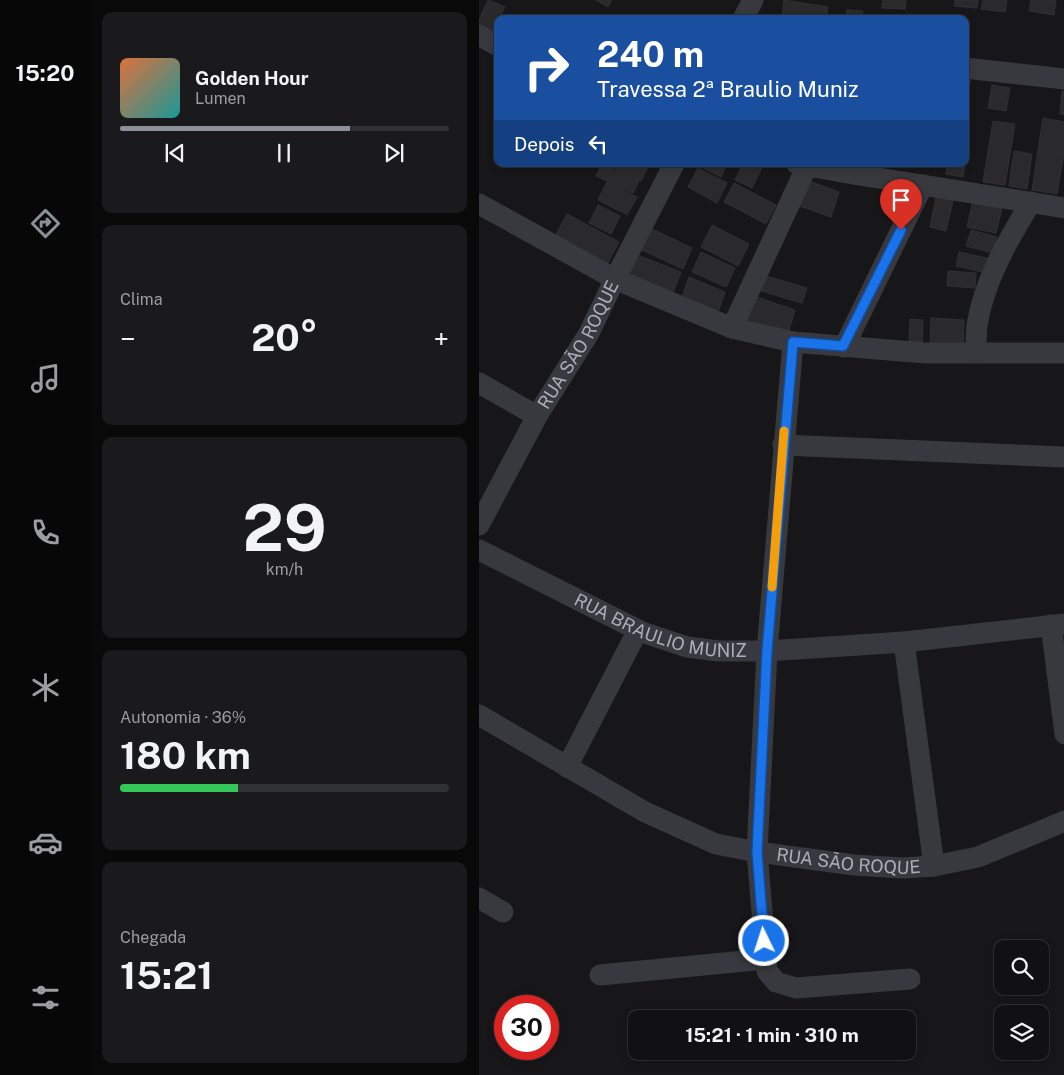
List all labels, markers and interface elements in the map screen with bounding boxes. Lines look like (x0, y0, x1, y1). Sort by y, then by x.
text: 240 m (597, 34, 704, 75)
icon: right (514, 35, 579, 100)
text: 15:20 (16, 60, 74, 86)
text: Golden Hour (195, 67, 309, 89)
text: Travessa 2ª Braulio Muniz (597, 76, 859, 102)
text: Lumen (195, 89, 246, 108)
icon: left (584, 130, 612, 158)
text: Depois (514, 133, 574, 155)
icon: previous (161, 139, 189, 167)
icon: pause (270, 139, 298, 167)
icon: next (380, 139, 408, 167)
pin (880, 179, 922, 230)
icon: arrive (887, 186, 915, 214)
icon: directions (28, 206, 63, 241)
street label: RUA SÃO ROQUE (533, 277, 623, 413)
text: Clima (120, 290, 163, 309)
text: 20° (251, 315, 318, 360)
text: − (120, 322, 136, 355)
text: + (433, 322, 449, 355)
icon: music (28, 361, 63, 396)
text: 29 (242, 489, 327, 566)
icon: phone (28, 515, 63, 550)
text: km/h (266, 560, 303, 579)
street label: RUA BRAULIO MUNIZ (571, 589, 747, 661)
icon: climate (28, 670, 63, 705)
text: Autonomia · 36% (120, 708, 246, 727)
text: 180 km (120, 733, 251, 778)
icon: car (28, 825, 63, 860)
street label: RUA SÃO ROQUE (775, 844, 921, 878)
position arrow (737, 914, 789, 966)
text: Chegada (120, 928, 186, 947)
map controls (994, 940, 1049, 1060)
button: search (994, 940, 1049, 995)
text: 15:21 (120, 953, 213, 998)
icon: filters (28, 980, 63, 1015)
speed limit sign: 30 (494, 995, 559, 1060)
button: layers (994, 1005, 1049, 1060)
text: 15:21 · 1 min · 310 m (685, 1024, 859, 1046)

